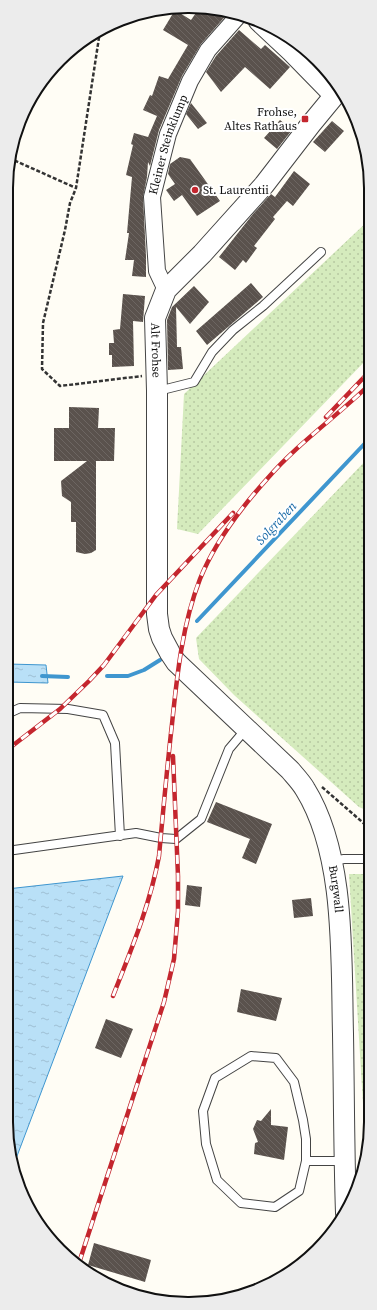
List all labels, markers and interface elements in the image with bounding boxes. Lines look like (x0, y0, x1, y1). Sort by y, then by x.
street label: Kleiner Steinklump (145, 92, 191, 196)
place label: Frohse, Altes Rathaus (224, 104, 297, 134)
marker: Frohse, Altes Rathaus (300, 114, 310, 124)
place label: St. Laurentii (203, 182, 269, 198)
marker: St. Laurentii (190, 185, 200, 195)
street label: Alt Frohse (147, 322, 165, 378)
water label: Solgraben (252, 497, 301, 548)
street label: Burgwall (325, 864, 347, 914)

